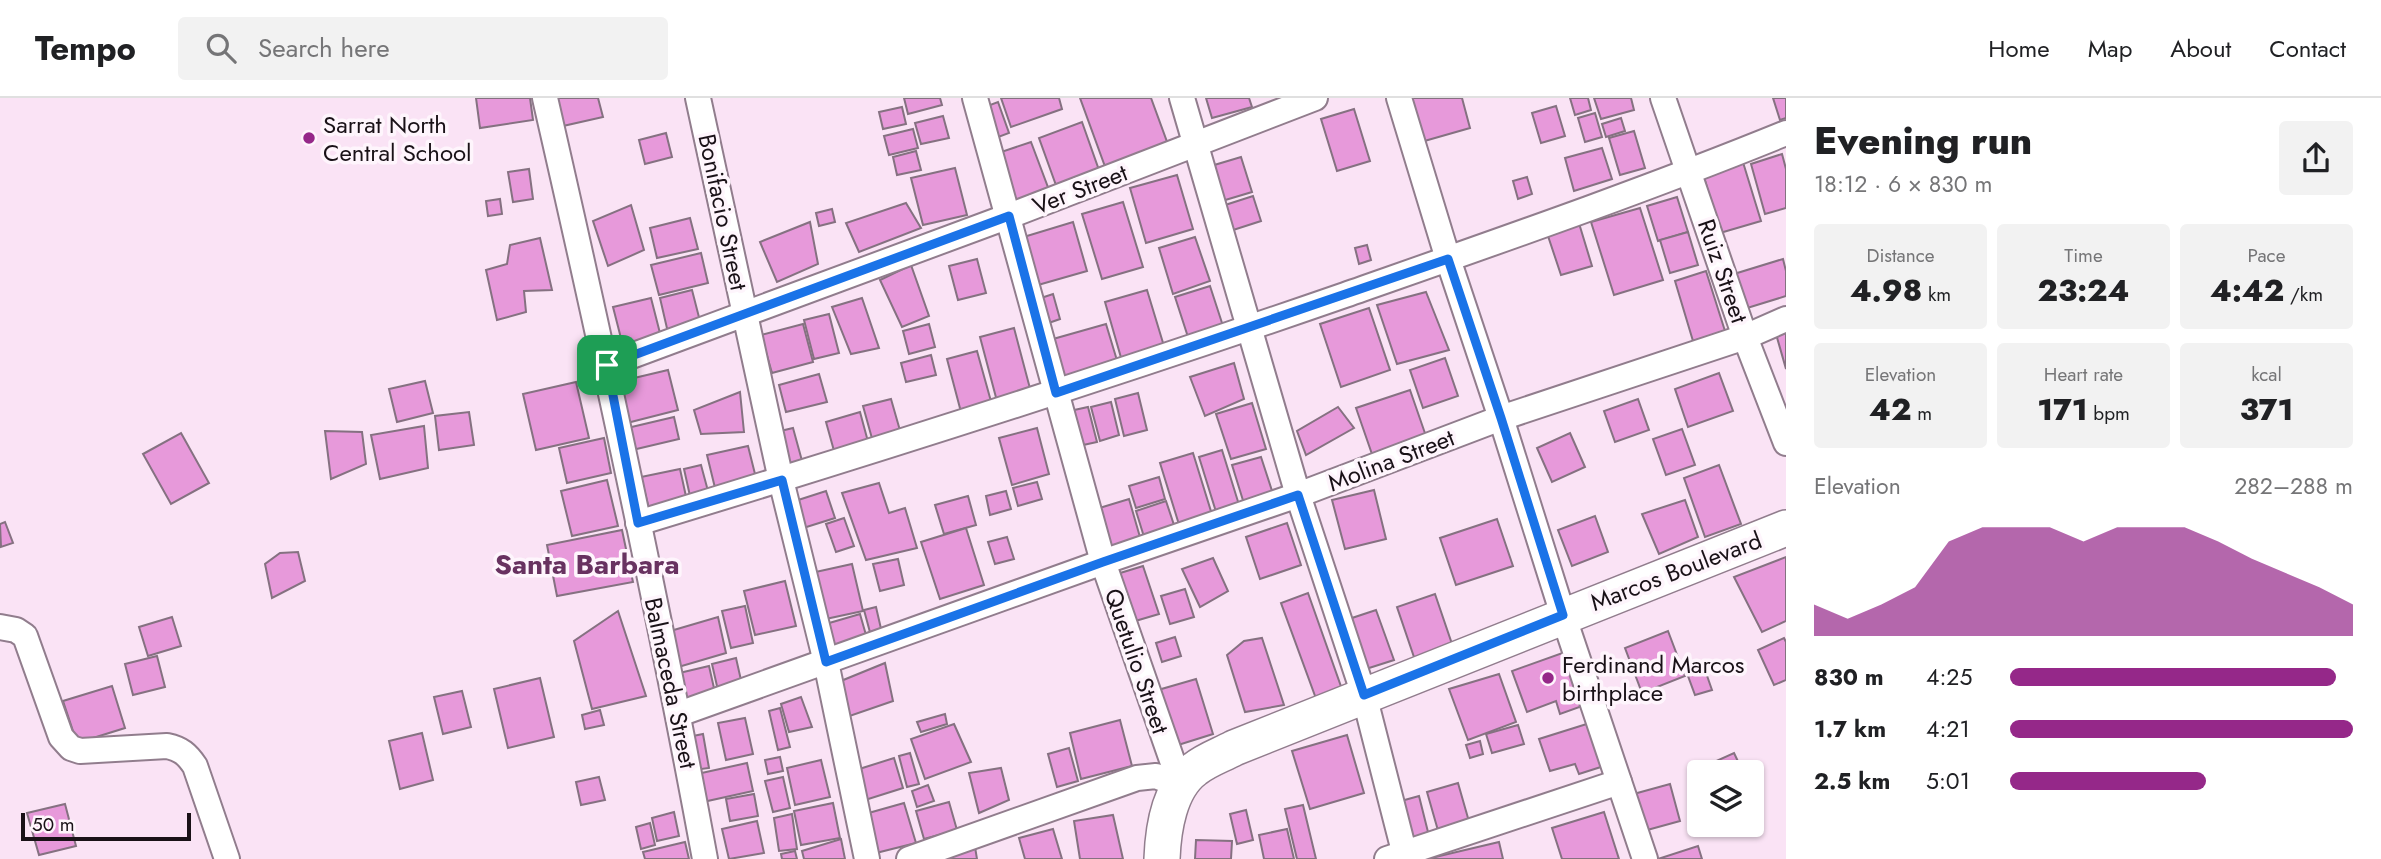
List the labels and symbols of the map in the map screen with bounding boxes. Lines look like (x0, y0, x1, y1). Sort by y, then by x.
place label: Sarrat North Central School (323, 107, 472, 170)
marker: Sarrat North Central School (301, 130, 317, 146)
street label: Bonifacio Street (689, 131, 757, 294)
street label: Ver Street (1028, 155, 1133, 223)
street label: Ruiz Street (1689, 214, 1757, 328)
pin (577, 335, 637, 395)
street label: Molina Street (1323, 420, 1460, 500)
street label: Marcos Boulevard (1585, 522, 1767, 620)
district label: Santa Barbara (494, 544, 680, 585)
street label: Quetulio Street (1096, 584, 1178, 739)
street label: Balmaceda Street (636, 594, 706, 772)
place label: Ferdinand Marcos birthplace (1562, 647, 1745, 710)
marker: Ferdinand Marcos birthplace (1540, 670, 1556, 686)
scale bar (21, 810, 191, 842)

